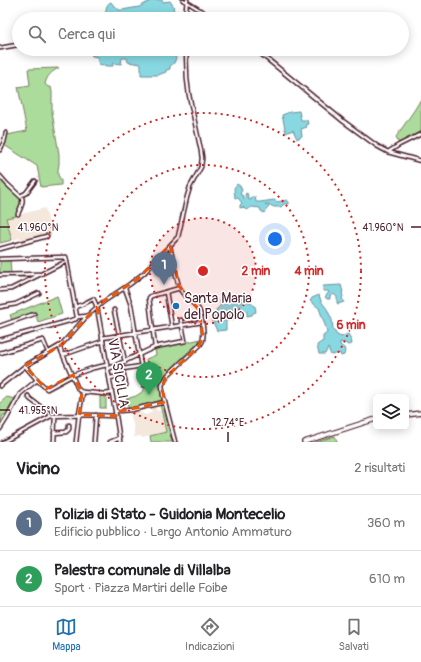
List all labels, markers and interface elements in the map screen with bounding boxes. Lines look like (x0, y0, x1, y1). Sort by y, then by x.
search box (12, 12, 409, 56)
icon: search (26, 23, 48, 45)
text: Cerca qui (58, 25, 115, 44)
text: 41.960°N (18, 222, 59, 234)
text: 41.960°N (363, 222, 404, 234)
your location (265, 229, 285, 249)
pin: 1 (151, 252, 177, 285)
centre of rings (196, 264, 210, 278)
text: 2 min (242, 264, 271, 279)
text: 4 min (293, 264, 324, 279)
place label: Santa Maria del Popolo (184, 290, 252, 323)
marker: Santa Maria del Popolo (171, 301, 181, 311)
text: 6 min (336, 318, 366, 333)
street label: VIA SICILIA (104, 337, 133, 409)
pin: 2 (136, 362, 162, 395)
map controls (373, 394, 409, 430)
button: layers (373, 394, 409, 430)
text: 41.955°N (18, 405, 58, 417)
text: 12.74°E (212, 417, 244, 429)
text: Vicino (16, 458, 60, 479)
text: 2 risultati (354, 460, 405, 476)
text: Polizia di Stato - Guidonia Montecelio (54, 505, 285, 524)
text: 1 (26, 515, 32, 531)
text: 360 m (367, 515, 405, 531)
text: Edificio pubblico · Largo Antonio Ammaturo (54, 524, 292, 540)
text: Palestra comunale di Villalba (54, 561, 231, 580)
text: 2 (25, 571, 33, 587)
text: 610 m (369, 571, 405, 587)
text: Sport · Piazza Martiri delle Foibe (54, 580, 227, 596)
tab: Mappa (52, 616, 81, 653)
tab: Indicazioni (185, 616, 234, 653)
tab: Salvati (339, 616, 369, 653)

